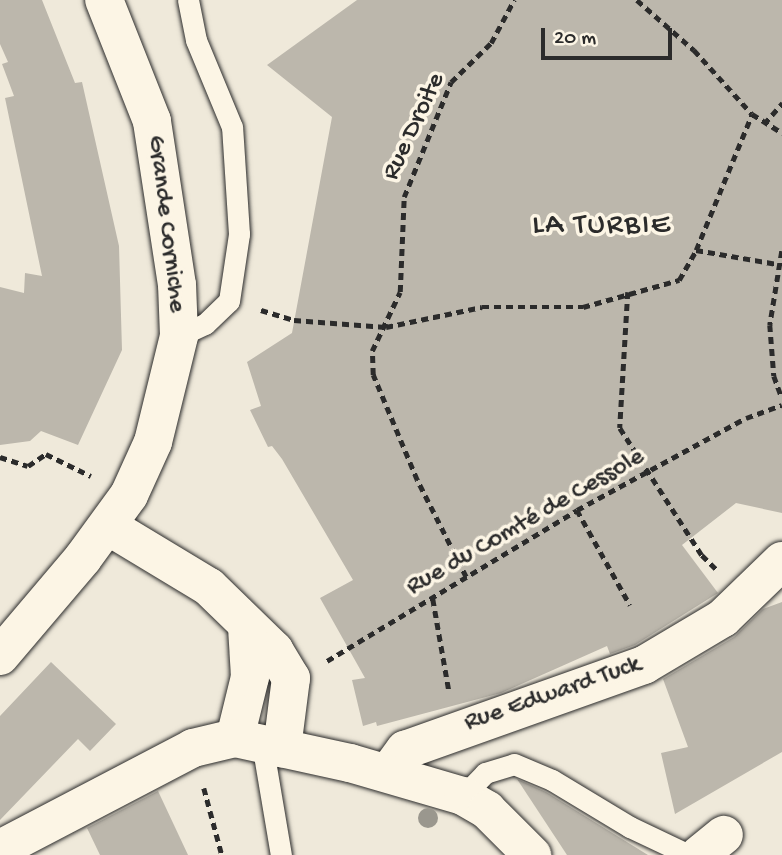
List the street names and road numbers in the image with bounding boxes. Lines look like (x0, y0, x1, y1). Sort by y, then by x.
street label: Rue Droite (377, 68, 453, 186)
street label: Grande Corniche (139, 134, 191, 314)
street label: Rue du Comté de Cessole (402, 442, 650, 604)
street label: Rue Edward Tuck (461, 650, 645, 740)

